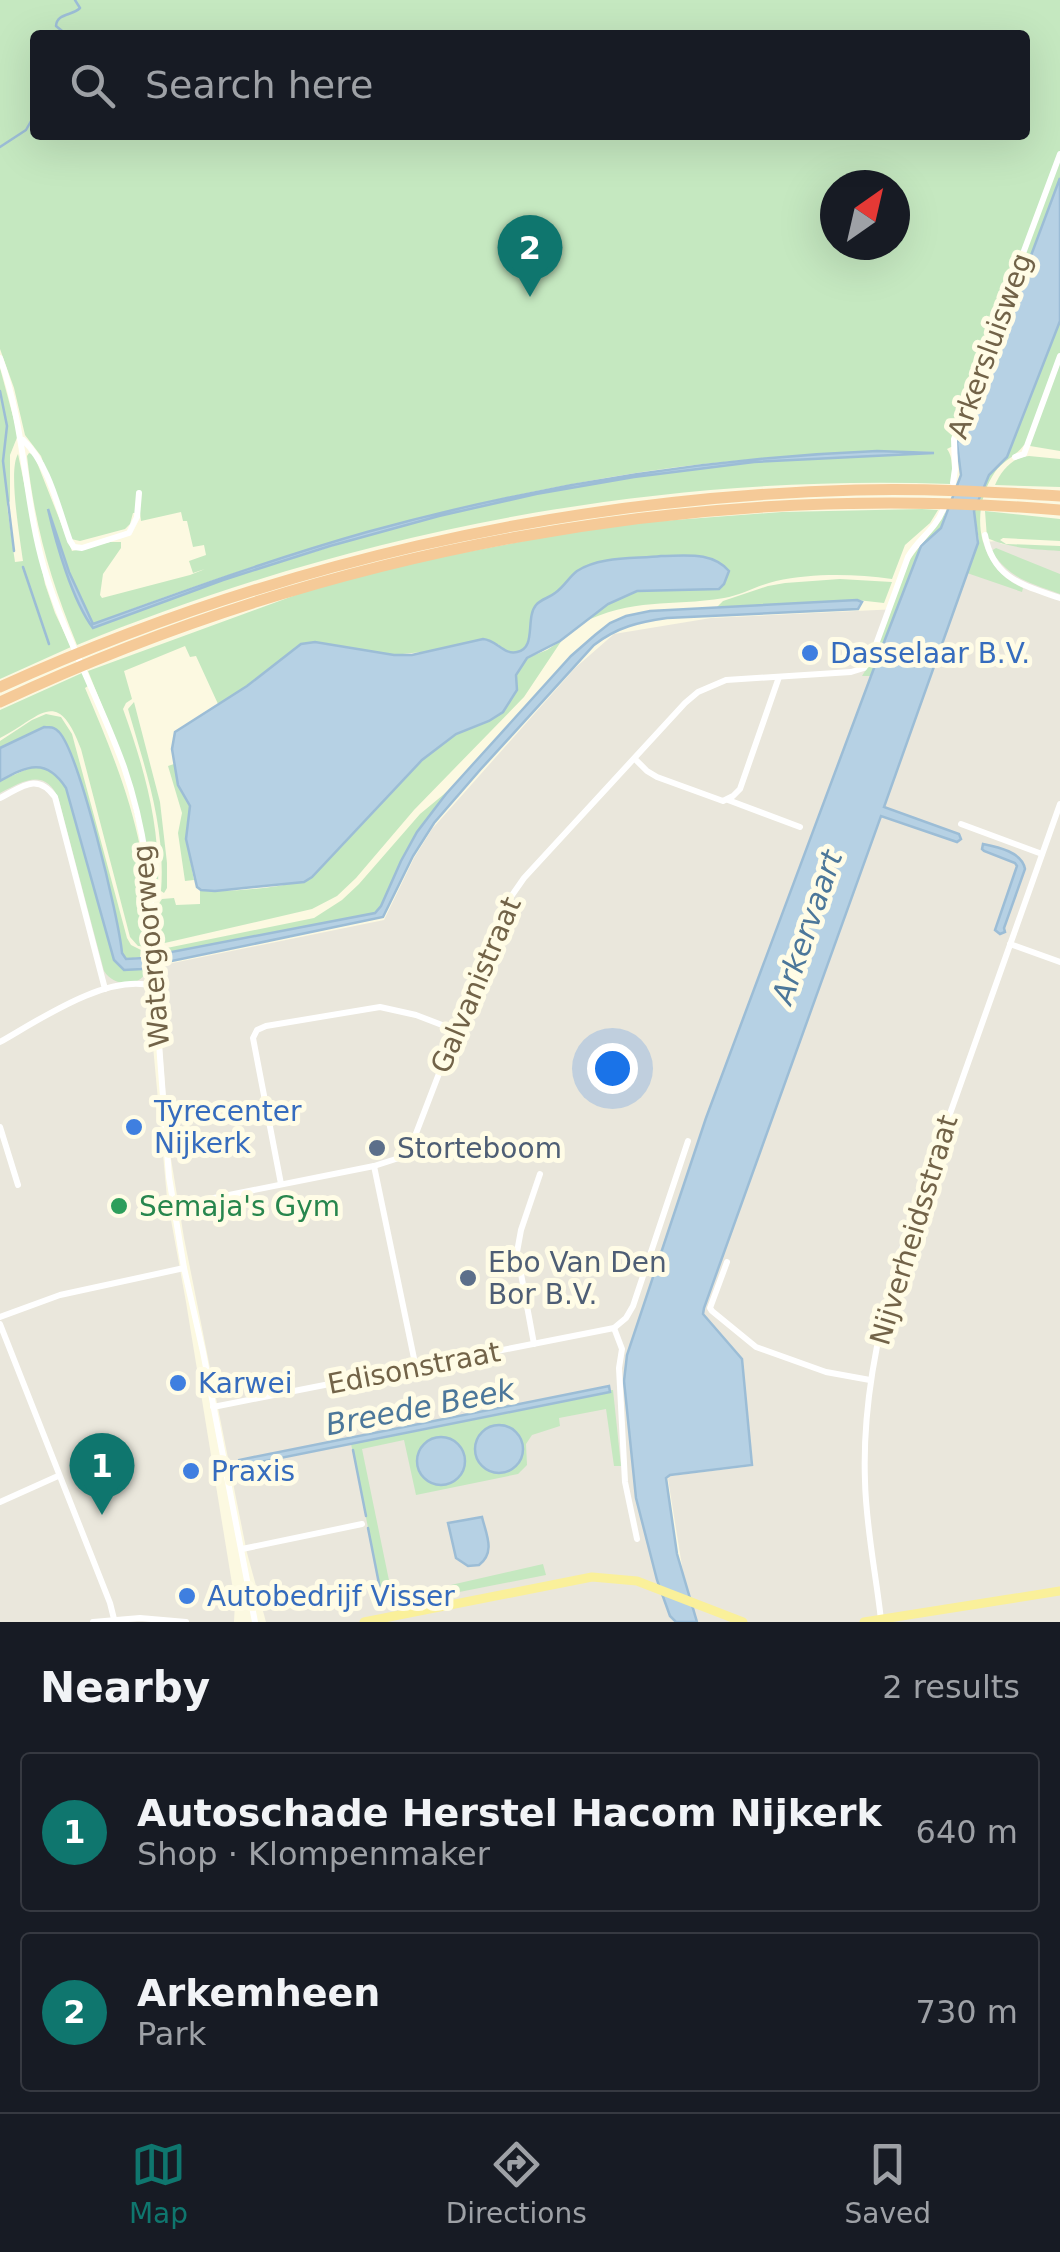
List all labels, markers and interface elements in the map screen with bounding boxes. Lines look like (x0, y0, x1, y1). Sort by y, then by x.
search box (30, 30, 1030, 140)
icon: search (65, 58, 120, 113)
text: Search here (145, 63, 373, 107)
north arrow (820, 170, 910, 260)
pin: 2 (498, 214, 562, 297)
street label: Arkersluisweg (941, 249, 1039, 443)
place label: Dasselaar B.V. (830, 637, 1030, 670)
marker: Dasselaar B.V. (799, 642, 821, 664)
street label: Watergoorweg (126, 843, 176, 1049)
water label: Arkervaart (764, 845, 850, 1010)
street label: Galvanistraat (424, 892, 528, 1078)
your location (587, 1043, 638, 1094)
place label: Tyrecenter Nijkerk (153, 1095, 302, 1160)
street label: Nijverheidsstraat (863, 1111, 965, 1349)
marker: Tyrecenter Nijkerk (123, 1116, 145, 1138)
place label: Storteboom (397, 1132, 562, 1165)
marker: Storteboom (366, 1137, 388, 1159)
place label: Semaja's Gym (139, 1190, 340, 1223)
marker: Semaja's Gym (108, 1195, 130, 1217)
place label: Ebo Van Den Bor B.V. (488, 1246, 667, 1311)
marker: Ebo Van Den Bor B.V. (457, 1267, 479, 1289)
street label: Edisonstraat (325, 1335, 503, 1401)
place label: Karwei (198, 1367, 292, 1400)
water label: Breede Beek (323, 1371, 519, 1442)
marker: Karwei (167, 1372, 189, 1394)
pin: 1 (70, 1432, 134, 1515)
place label: Praxis (211, 1455, 295, 1488)
marker: Praxis (180, 1460, 202, 1482)
place label: Autobedrijf Visser (207, 1580, 455, 1613)
marker: Autobedrijf Visser (176, 1585, 198, 1607)
text: Nearby (40, 1663, 210, 1712)
text: 2 results (882, 1668, 1020, 1706)
text: Autoschade Herstel Hacom Nijkerk (137, 1791, 882, 1835)
text: 1 (63, 1813, 86, 1851)
text: 640 m (916, 1813, 1018, 1851)
text: Shop · Klompenmaker (137, 1835, 490, 1873)
text: Arkemheen (137, 1971, 380, 2015)
text: 2 (63, 1993, 86, 2031)
text: 730 m (916, 1993, 1018, 2031)
text: Park (137, 2015, 206, 2053)
tab: Map (129, 2137, 188, 2230)
tab: Directions (446, 2137, 587, 2230)
tab: Saved (845, 2137, 931, 2230)

